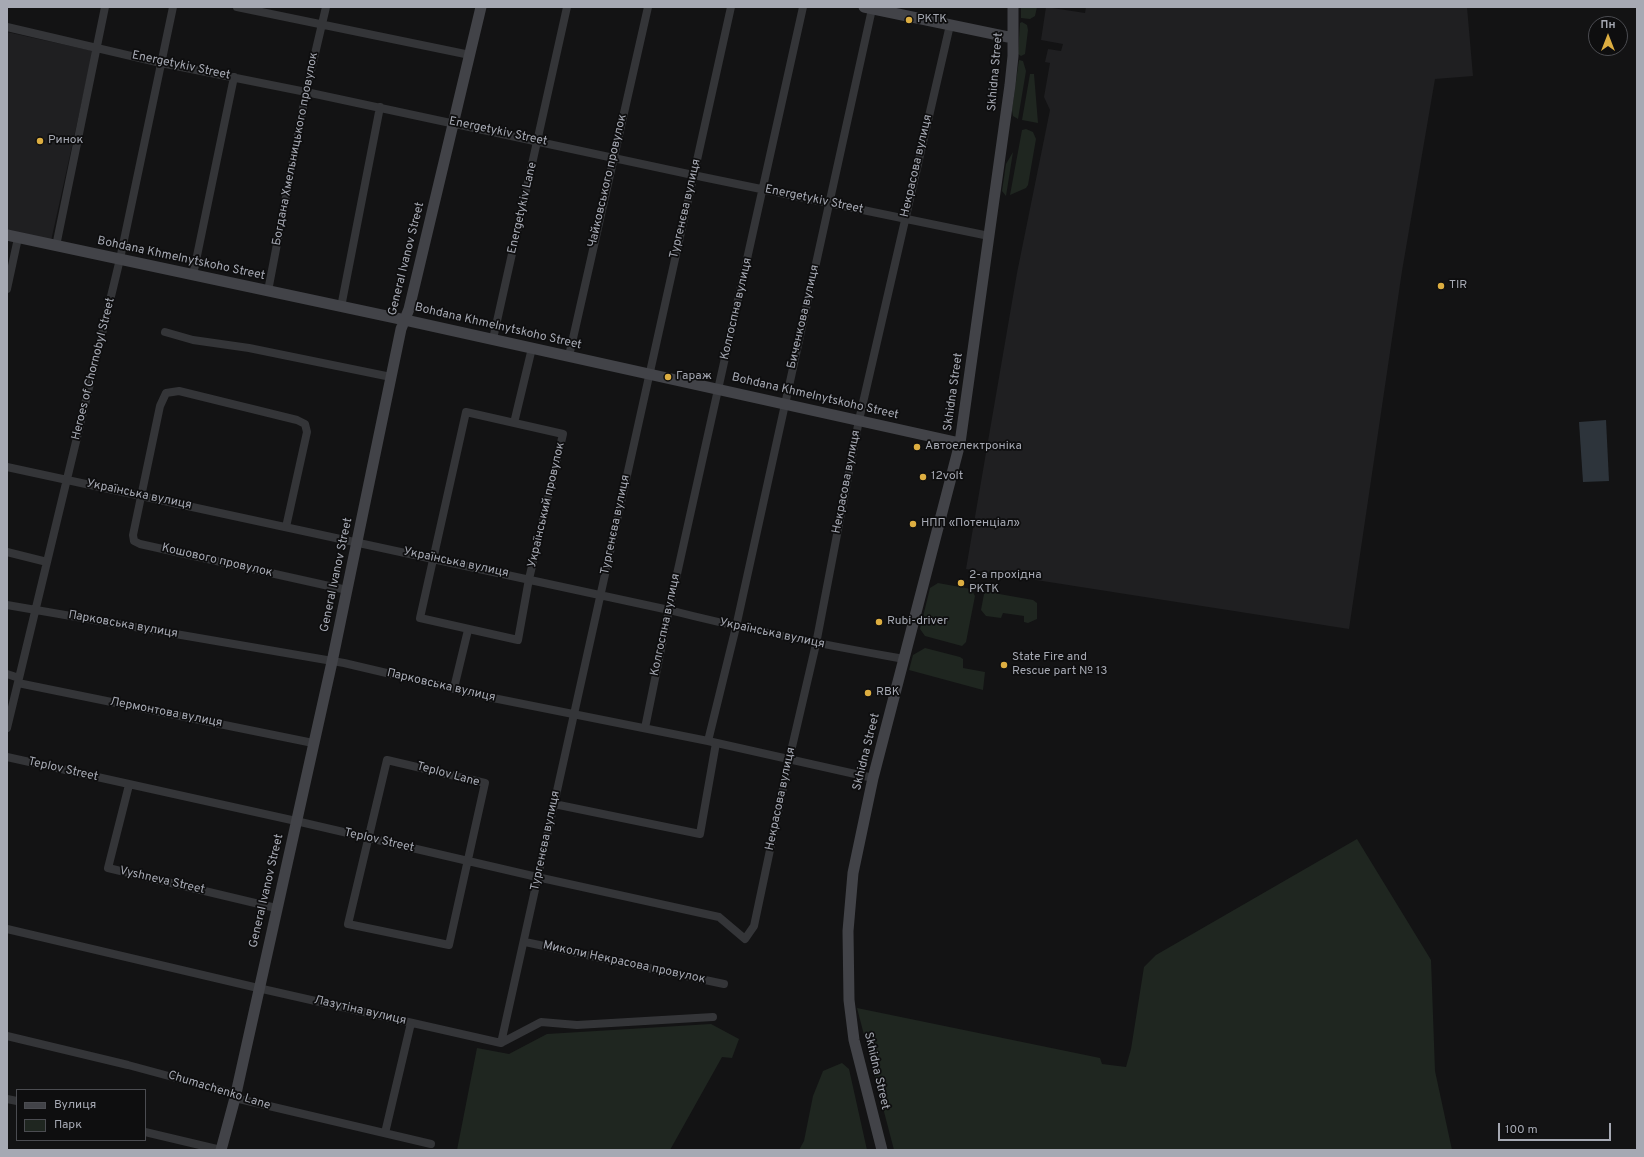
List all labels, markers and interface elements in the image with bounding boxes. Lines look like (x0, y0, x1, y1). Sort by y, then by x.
place label: РКТК (917, 13, 947, 27)
marker: РКТК (904, 15, 914, 25)
north arrow (1588, 16, 1628, 56)
text: Пн (1601, 18, 1615, 32)
street label: Skhidna Street (985, 32, 1007, 112)
street label: Energetykiv Street (131, 49, 231, 83)
street label: Богдана Хмельницького провулок (270, 51, 322, 247)
street label: Чайковського провулок (586, 113, 630, 249)
street label: Некрасова вулиця (898, 113, 936, 219)
street label: Energetykiv Street (448, 115, 548, 149)
place label: Ринок (48, 134, 83, 148)
marker: Ринок (35, 136, 45, 146)
street label: Тургенєва вулиця (668, 158, 704, 260)
street label: Energetykiv Lane (505, 161, 541, 255)
street label: Energetykiv Street (764, 183, 864, 217)
street label: General Ivanov Street (386, 201, 428, 317)
street label: Bohdana Khmelnytskoho Street (96, 234, 266, 284)
street label: Колгоспна вулиця (718, 257, 756, 361)
street label: Биченкова вулиця (785, 264, 823, 370)
place label: TIR (1449, 279, 1467, 293)
marker: TIR (1436, 281, 1446, 291)
street label: Heroes of Chornobyl Street (69, 296, 119, 442)
street label: Bohdana Khmelnytskoho Street (413, 301, 583, 353)
street label: Skhidna Street (941, 352, 967, 432)
place label: Гараж (676, 370, 712, 384)
street label: Bohdana Khmelnytskoho Street (730, 371, 900, 423)
marker: Гараж (663, 372, 673, 382)
street label: Некрасова вулиця (830, 429, 864, 535)
place label: Автоелектроніка (925, 440, 1022, 454)
street label: Український провулок (526, 441, 568, 569)
marker: Автоелектроніка (912, 442, 922, 452)
place label: 12volt (931, 470, 963, 484)
marker: 12volt (918, 472, 928, 482)
street label: Тургенєва вулиця (598, 474, 634, 576)
street label: Українська вулиця (85, 477, 193, 513)
street label: General Ivanov Street (318, 517, 356, 633)
place label: НПП «Потенціал» (921, 517, 1020, 531)
marker: НПП «Потенціал» (908, 519, 918, 529)
street label: Кошового провулок (160, 541, 274, 581)
street label: Українська вулиця (402, 545, 510, 581)
place label: 2-а прохідна РКТК (969, 569, 1042, 597)
street label: Колгоспна вулиця (648, 572, 684, 678)
marker: 2-а прохідна РКТК (956, 578, 966, 588)
street label: Парковська вулиця (67, 608, 179, 642)
place label: Rubi-driver (887, 615, 948, 629)
street label: Українська вулиця (718, 616, 826, 652)
marker: Rubi-driver (874, 617, 884, 627)
place label: State Fire and Rescue part № 13 (1012, 651, 1107, 679)
marker: State Fire and Rescue part № 13 (999, 660, 1009, 670)
street label: Парковська вулиця (385, 666, 497, 706)
place label: RBK (876, 686, 900, 700)
marker: RBK (863, 688, 873, 698)
street label: Лермонтова вулиця (109, 695, 223, 731)
street label: Skhidna Street (850, 712, 884, 792)
street label: Некрасова вулиця (763, 746, 799, 852)
street label: Teplov Street (27, 755, 99, 785)
street label: Teplov Lane (415, 760, 481, 790)
street label: Тургенєва вулиця (528, 790, 564, 892)
street label: Teplov Street (343, 826, 415, 856)
street label: General Ivanov Street (247, 833, 287, 949)
street label: Vyshneva Street (118, 864, 206, 898)
street label: Миколи Некрасова провулок (541, 939, 707, 987)
street label: Лазутіна вулиця (312, 993, 408, 1029)
street label: Skhidna Street (860, 1031, 892, 1111)
street label: Chumachenko Lane (166, 1069, 272, 1113)
legend (16, 1089, 146, 1141)
text: Вулиця (54, 1097, 96, 1113)
scale bar (1500, 1115, 1613, 1141)
text: Парк (54, 1117, 82, 1133)
text: 100 m (1505, 1122, 1538, 1138)

